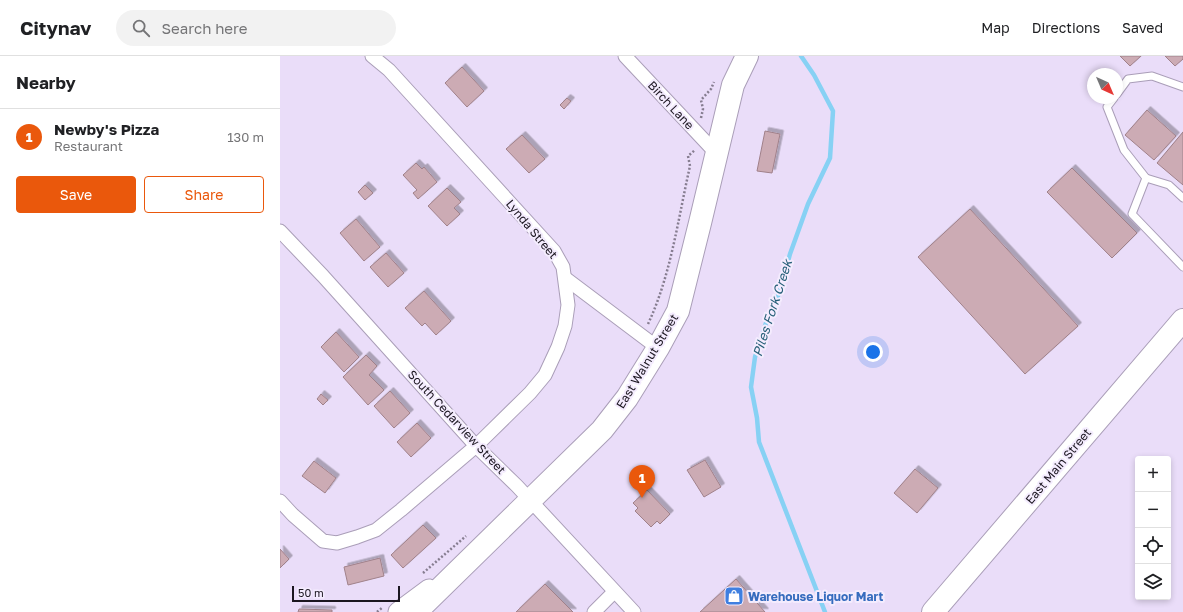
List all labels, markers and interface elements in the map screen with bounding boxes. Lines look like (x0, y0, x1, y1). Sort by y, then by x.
search box (116, 10, 396, 46)
text: Citynav (20, 16, 92, 39)
icon: search (130, 17, 152, 39)
text: Search here (162, 19, 247, 37)
text: Map (981, 19, 1010, 36)
text: Directions (1032, 19, 1100, 36)
text: Saved (1122, 19, 1163, 36)
north arrow (1087, 68, 1123, 104)
text: Nearby (16, 72, 76, 93)
street label: Birch Lane (645, 78, 697, 132)
text: Newby's Pizza (54, 120, 159, 138)
text: 1 (26, 129, 32, 145)
text: 130 m (227, 129, 264, 145)
text: Restaurant (54, 138, 123, 154)
button: Save (16, 176, 136, 213)
button: Share (144, 176, 264, 213)
street label: Lynda Street (503, 196, 561, 262)
water label: Piles Fork Creek (749, 256, 796, 358)
street label: East Walnut Street (613, 311, 681, 411)
your location (863, 342, 883, 362)
street label: South Cedarview Street (405, 367, 509, 477)
street label: East Main Street (1022, 425, 1094, 507)
map controls (1135, 456, 1171, 600)
button: + (1135, 456, 1171, 492)
pin: 1 (629, 465, 655, 498)
button: − (1135, 492, 1171, 528)
button: locate (1135, 528, 1171, 564)
button: layers (1135, 564, 1171, 600)
scale bar (292, 584, 400, 603)
shop icon: Warehouse Liquor Mart (723, 585, 745, 607)
text: 50 m (298, 586, 324, 599)
place label: Warehouse Liquor Mart (748, 589, 883, 604)

